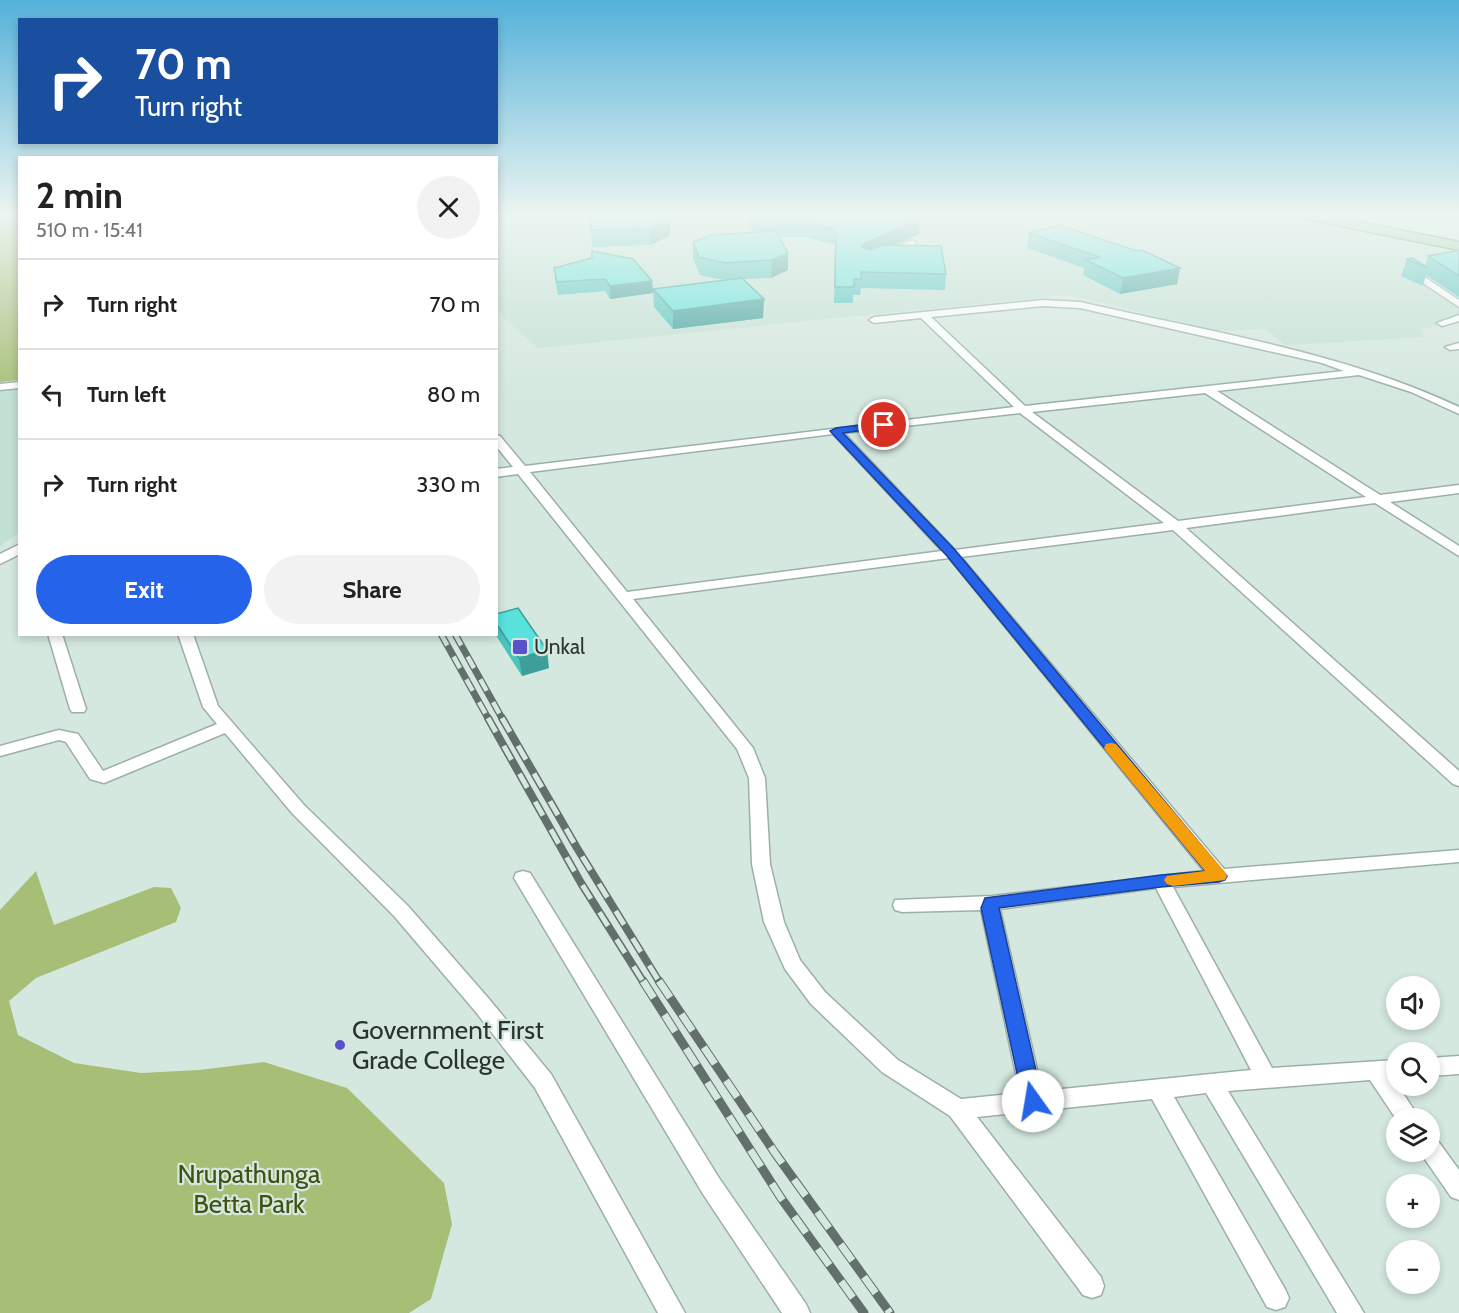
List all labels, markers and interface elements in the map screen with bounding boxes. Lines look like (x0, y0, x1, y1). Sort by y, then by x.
text: 70 m (135, 38, 232, 90)
icon: right (36, 42, 114, 120)
text: Turn right (135, 90, 242, 123)
text: 2 min (36, 173, 123, 217)
button: close (417, 176, 480, 239)
text: 510 m · 15:41 (36, 218, 143, 242)
icon: right (36, 288, 69, 321)
text: Turn right (87, 291, 177, 318)
text: 70 m (430, 291, 480, 318)
icon: left (36, 378, 69, 411)
text: Turn left (87, 381, 166, 408)
text: 80 m (427, 381, 480, 408)
pin (858, 399, 909, 450)
icon: arrive (867, 408, 900, 441)
icon: right (36, 468, 69, 501)
text: Turn right (87, 471, 177, 498)
text: 330 m (417, 471, 480, 498)
button: Exit (36, 555, 252, 624)
button: Share (264, 555, 480, 624)
place label: Unkal (534, 634, 585, 659)
marker: Unkal (511, 638, 529, 656)
map controls (1386, 976, 1440, 1294)
button: sound (1386, 976, 1440, 1030)
place label: Government First Grade College (352, 1014, 544, 1076)
marker: Government First Grade College (333, 1038, 347, 1052)
button: search (1386, 1042, 1440, 1096)
position arrow (1001, 1069, 1065, 1133)
button: layers (1386, 1108, 1440, 1162)
park label: Nrupathunga Betta Park (177, 1158, 321, 1220)
button: + (1386, 1174, 1440, 1228)
button: − (1386, 1240, 1440, 1294)

